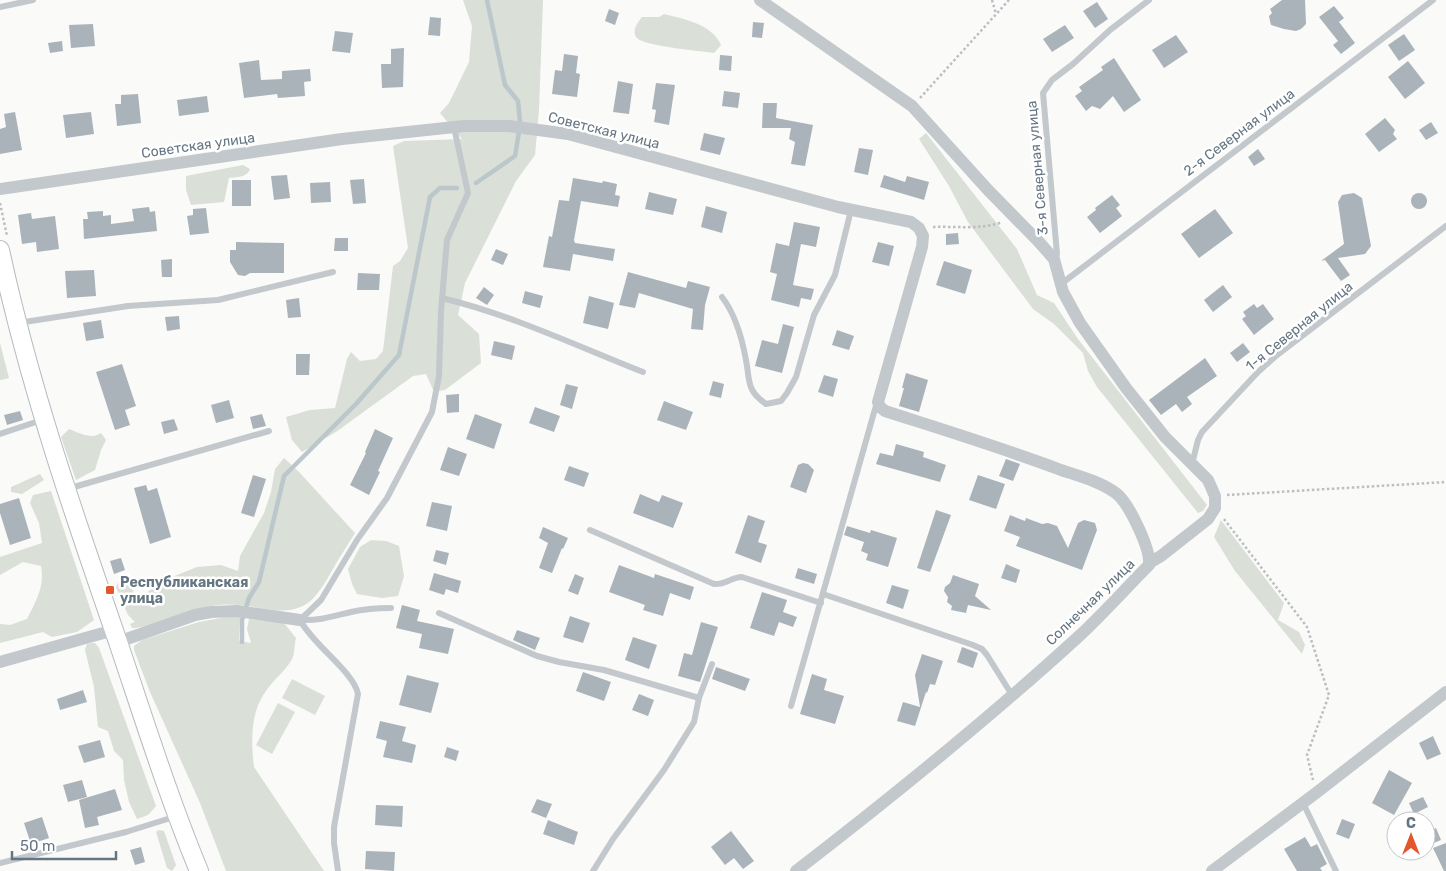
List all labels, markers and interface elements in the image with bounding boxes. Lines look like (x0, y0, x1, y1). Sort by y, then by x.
street label: 2-я Северная улица (1180, 85, 1298, 180)
street label: 3-я Северная улица (1023, 100, 1052, 236)
street label: Советская улица (546, 108, 661, 153)
street label: Советская улица (140, 129, 256, 162)
street label: 1-я Северная улица (1242, 278, 1356, 375)
street label: Солнечная улица (1042, 556, 1138, 649)
place label: Республиканская улица (120, 574, 249, 607)
marker: Республиканская улица (104, 584, 116, 596)
north arrow (1386, 811, 1436, 861)
text: С (1406, 815, 1416, 832)
scale bar (12, 828, 116, 860)
text: 50 m (20, 837, 55, 855)

